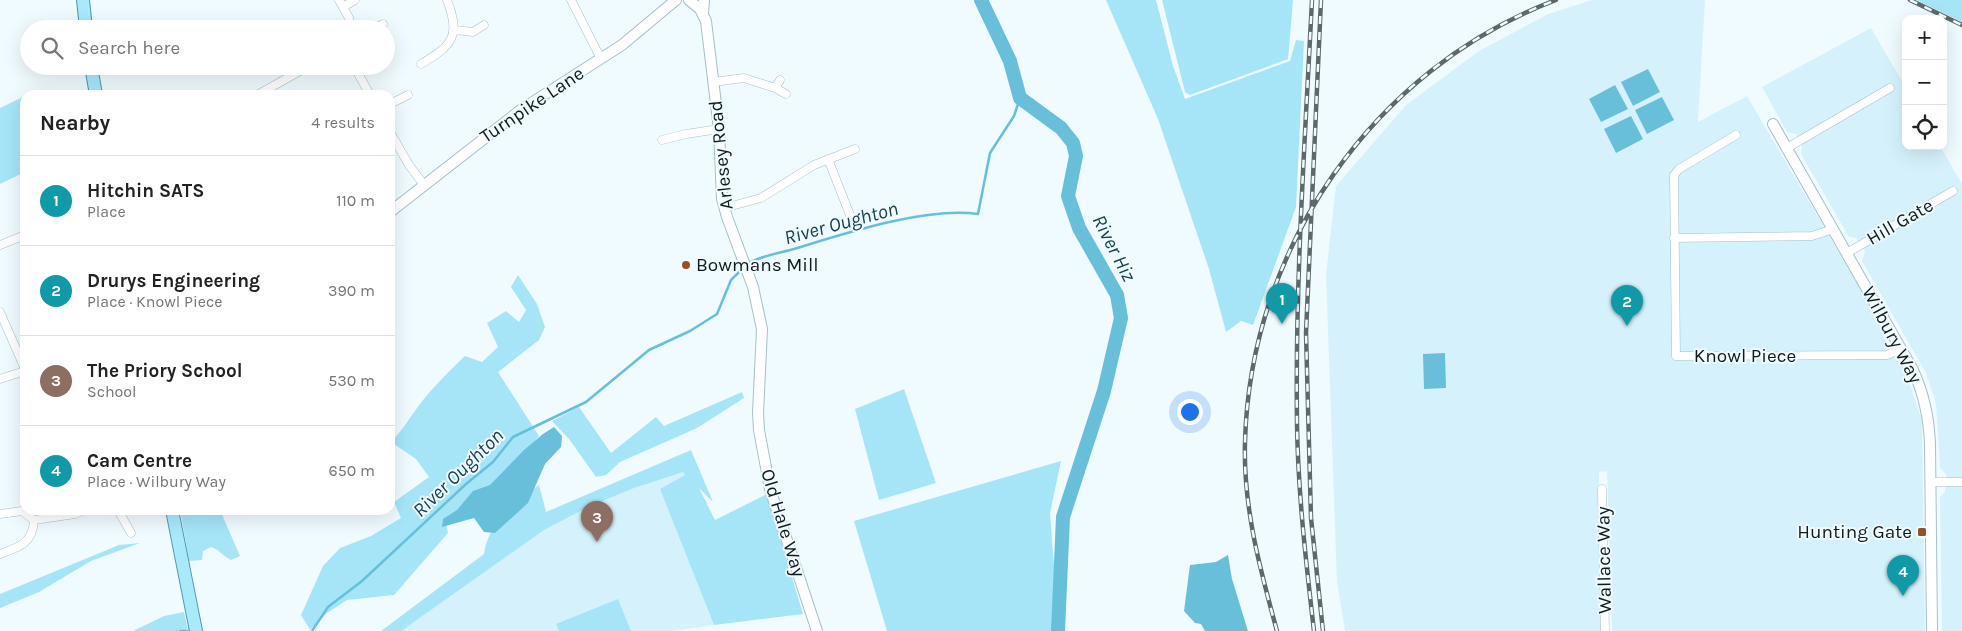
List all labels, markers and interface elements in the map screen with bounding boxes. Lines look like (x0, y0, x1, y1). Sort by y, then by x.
map controls (1902, 15, 1947, 150)
button: + (1902, 15, 1947, 60)
search box (20, 20, 395, 75)
icon: search (38, 34, 66, 62)
text: Search here (78, 37, 180, 59)
button: − (1902, 60, 1947, 105)
street label: Turnpike Lane (476, 62, 588, 148)
street label: Arlesey Road (704, 99, 738, 211)
button: locate (1902, 105, 1947, 150)
text: Nearby (40, 111, 110, 135)
text: 4 results (311, 113, 375, 132)
text: Hitchin SATS (87, 180, 204, 202)
text: 1 (53, 191, 59, 210)
text: 110 m (336, 191, 375, 210)
street label: Hill Gate (1863, 194, 1937, 250)
water label: River Oughton (782, 197, 900, 249)
text: Place (87, 202, 126, 221)
water label: River Hiz (1087, 211, 1141, 286)
place label: Bowmans Mill (696, 254, 819, 276)
marker: Bowmans Mill (680, 259, 692, 271)
text: Drurys Engineering (87, 270, 260, 292)
text: 2 (51, 281, 61, 300)
text: 390 m (328, 281, 375, 300)
pin: 1 (1266, 283, 1298, 324)
street label: Wilbury Way (1857, 283, 1927, 387)
pin: 2 (1611, 285, 1643, 326)
text: Place · Knowl Piece (87, 292, 222, 311)
street label: Knowl Piece (1694, 345, 1796, 367)
text: The Priory School (87, 360, 242, 382)
text: 3 (51, 371, 61, 390)
text: 530 m (328, 371, 375, 390)
text: School (87, 382, 137, 401)
your location (1177, 399, 1203, 425)
water label: River Oughton (408, 424, 508, 522)
text: Cam Centre (87, 450, 192, 472)
text: 4 (51, 461, 61, 480)
text: 650 m (329, 461, 375, 480)
street label: Old Hale Way (756, 466, 810, 580)
text: Place · Wilbury Way (87, 472, 226, 491)
pin: 3 (581, 501, 613, 542)
street label: Wallace Way (1592, 506, 1616, 614)
place label: Hunting Gate (1797, 521, 1912, 543)
marker: Hunting Gate (1916, 526, 1928, 538)
pin: 4 (1887, 555, 1919, 596)

